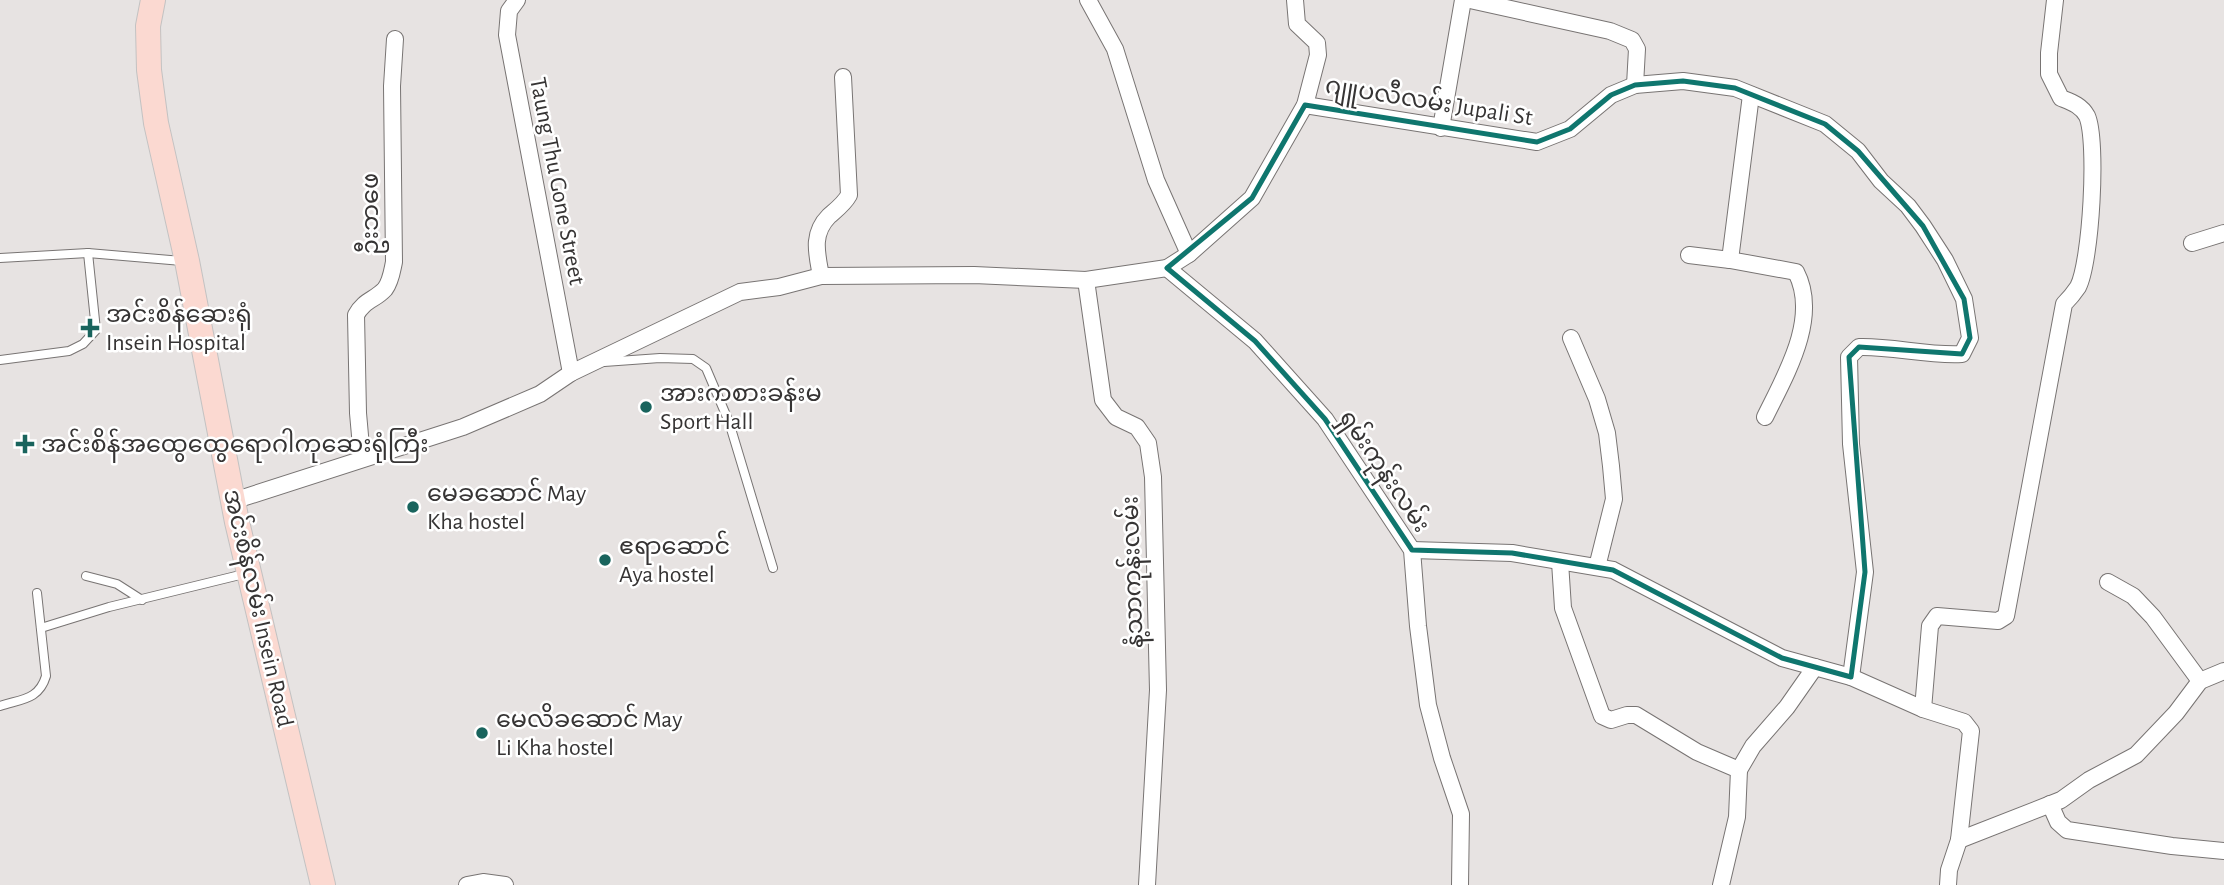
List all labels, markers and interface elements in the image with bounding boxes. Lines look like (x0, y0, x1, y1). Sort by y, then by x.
street label: ဂျူပလီလမ်း Jupali St (1323, 69, 1535, 136)
street label: Taung Thu Gone Street (525, 75, 589, 287)
street label: ဦးဘဖေ (354, 173, 389, 255)
place label: အင်းစိန်ဆေးရုံ Insein Hospital (106, 298, 252, 355)
marker: အင်းစိန်ဆေးရုံ Insein Hospital (80, 318, 100, 338)
place label: အားကစားခန်းမ Sport Hall (660, 377, 822, 434)
marker: အားကစားခန်းမ Sport Hall (638, 399, 654, 415)
street label: ရှမ်းကုန်းလမ်း (1330, 403, 1438, 540)
place label: အင်းစိန်အထွေထွေရောဂါကုဆေးရုံကြီး (41, 428, 429, 463)
marker: အင်းစိန်အထွေထွေရောဂါကုဆေးရုံကြီး (15, 434, 35, 454)
place label: မေခဆောင် May Kha hostel (427, 477, 586, 534)
street label: အင်းစိန်လမ်း Insein Road (213, 486, 302, 731)
street label: နံ့သာကုန်းလမ်း (1113, 495, 1154, 649)
marker: မေခဆောင် May Kha hostel (405, 499, 421, 515)
place label: ဧရာဆောင် Aya hostel (619, 530, 730, 587)
marker: ဧရာဆောင် Aya hostel (597, 552, 613, 568)
place label: မေလိခဆောင် May Li Kha hostel (496, 703, 682, 760)
marker: မေလိခဆောင် May Li Kha hostel (474, 725, 490, 741)

